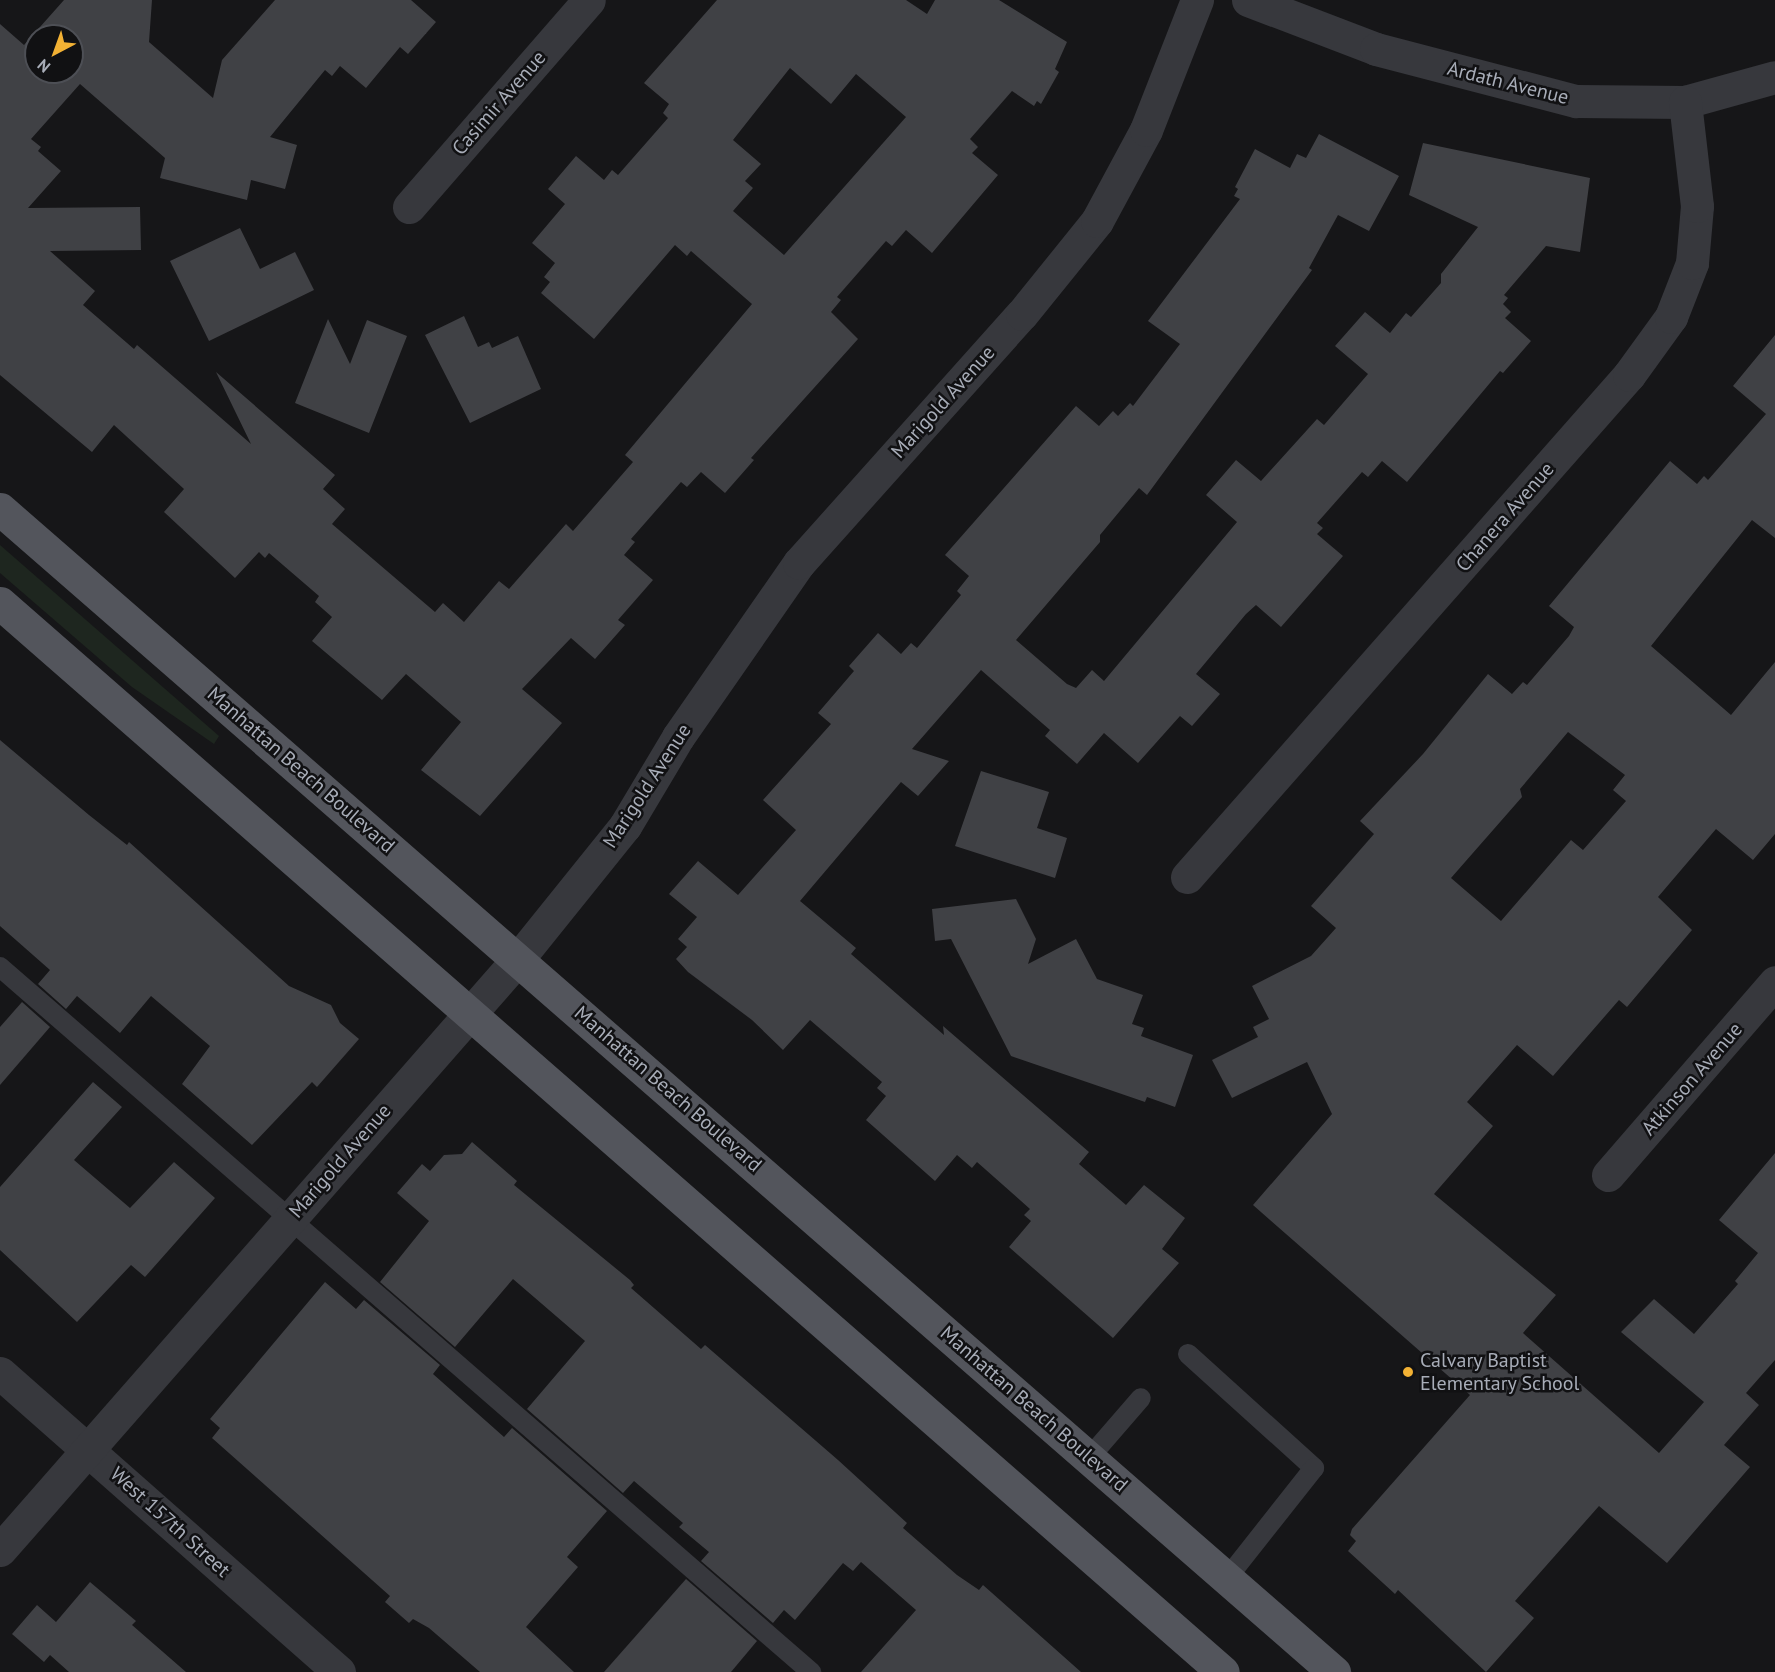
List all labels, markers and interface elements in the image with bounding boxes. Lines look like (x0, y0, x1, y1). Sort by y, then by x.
north arrow (24, 24, 84, 84)
street label: Casimir Avenue (447, 46, 551, 160)
text: N (33, 55, 54, 77)
street label: Ardath Avenue (1445, 56, 1571, 110)
street label: Marigold Avenue (886, 341, 1000, 463)
street label: Chanera Avenue (1451, 457, 1559, 577)
street label: Manhattan Beach Boulevard (202, 682, 400, 858)
street label: Marigold Avenue (598, 719, 696, 853)
street label: Manhattan Beach Boulevard (569, 1001, 767, 1177)
street label: Atkinson Avenue (1636, 1018, 1748, 1140)
street label: Marigold Avenue (284, 1099, 396, 1223)
street label: Manhattan Beach Boulevard (935, 1321, 1133, 1497)
place label: Calvary Baptist Elementary School (1420, 1348, 1580, 1395)
marker: Calvary Baptist Elementary School (1401, 1365, 1415, 1379)
street label: West 157th Street (105, 1462, 235, 1582)

